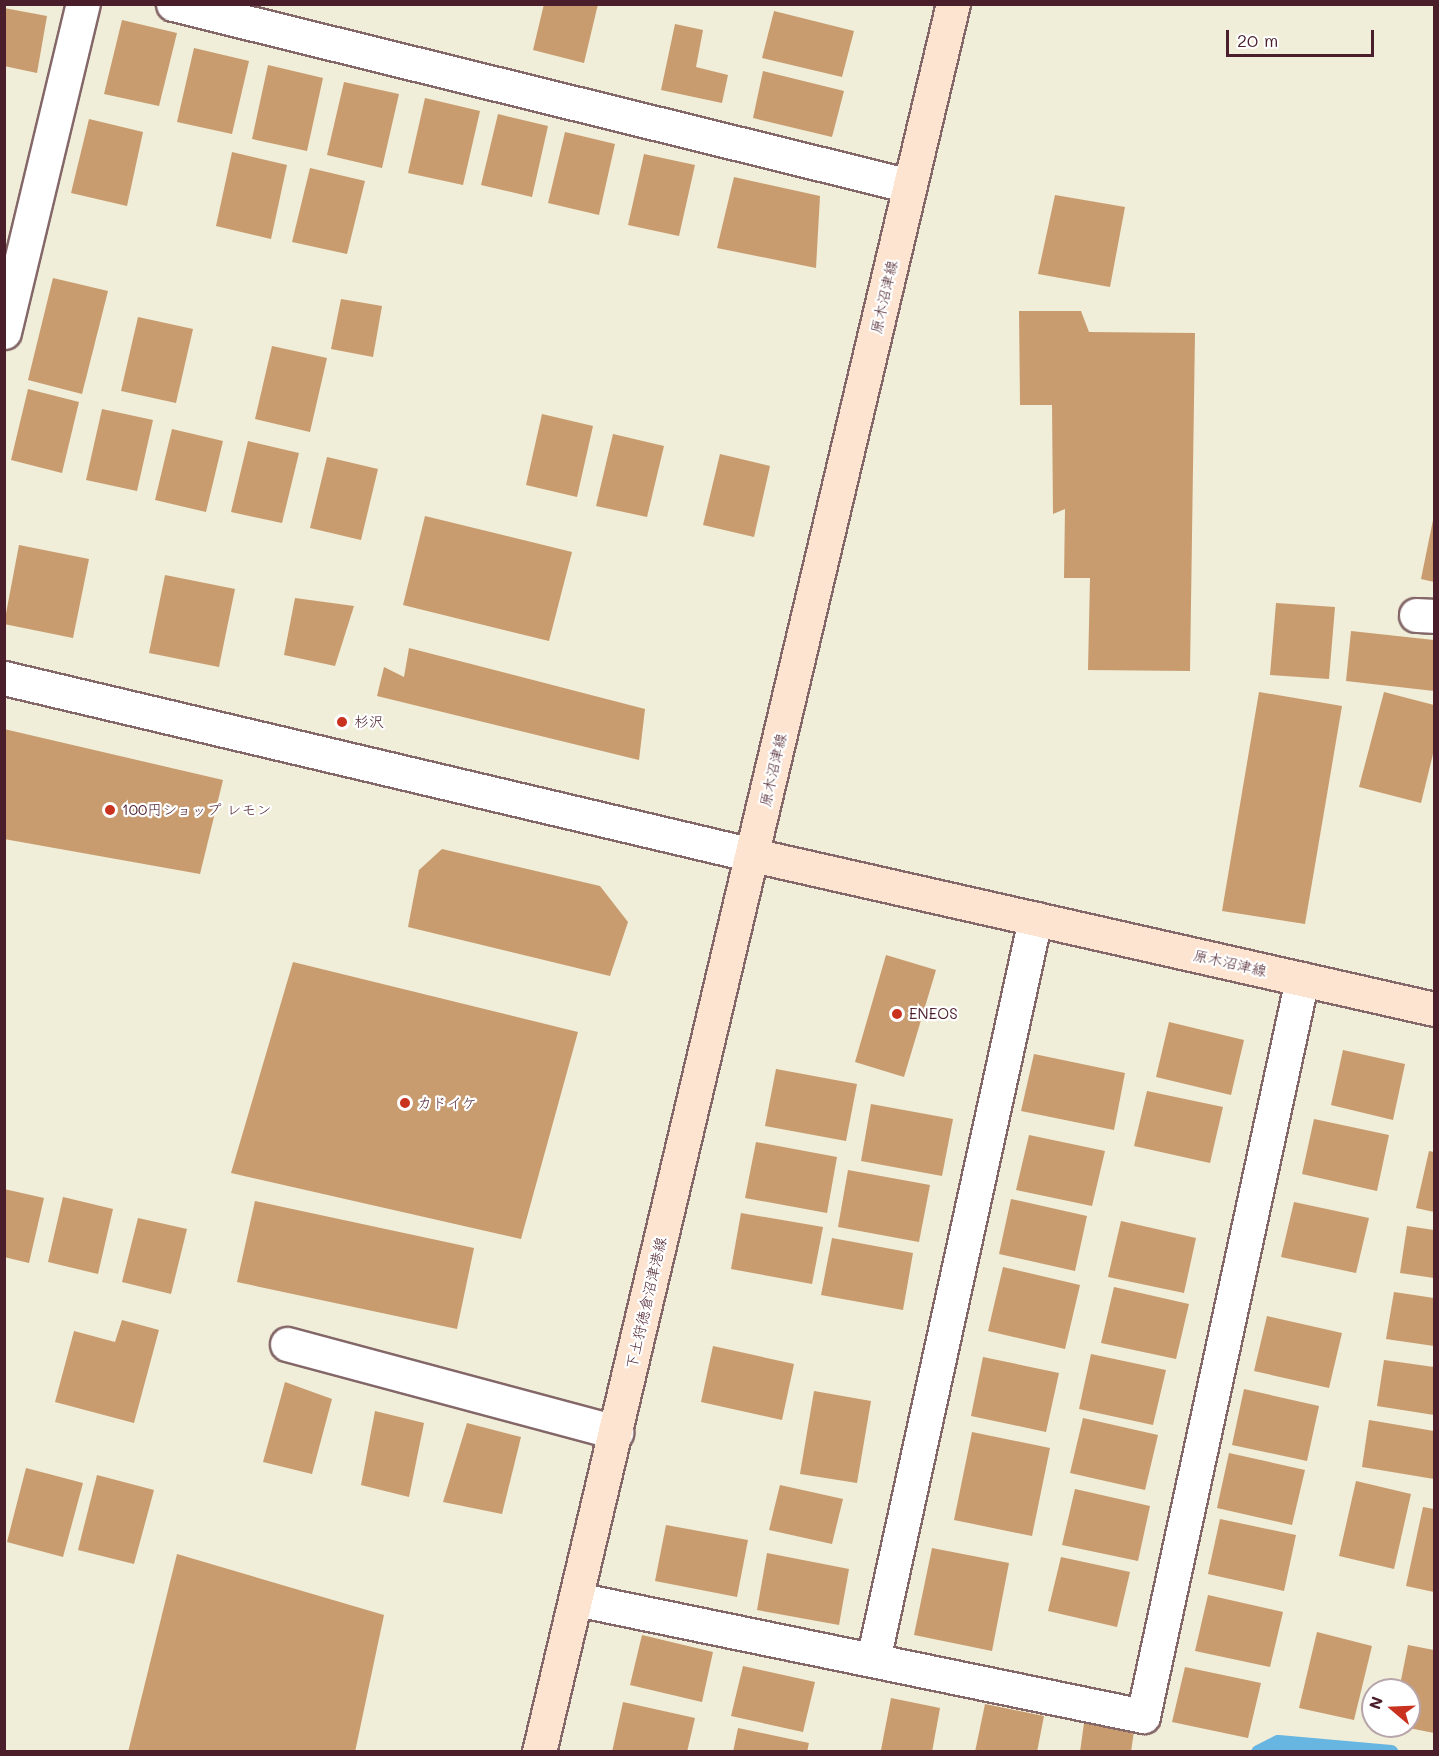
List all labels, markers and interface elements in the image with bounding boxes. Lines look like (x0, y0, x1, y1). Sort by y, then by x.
scale bar (1229, 18, 1378, 56)
text: 20 m (1237, 28, 1278, 52)
street label: 原木沼津線 (867, 258, 901, 336)
place label: 杉沢 (354, 713, 384, 731)
marker: 杉沢 (335, 715, 349, 729)
street label: 原木沼津線 (756, 731, 790, 809)
place label: 100円ショップ レモン (122, 801, 272, 819)
marker: 100円ショップ レモン (103, 803, 117, 817)
street label: 原木沼津線 (1191, 946, 1269, 980)
place label: ENEOS (909, 1005, 958, 1023)
marker: ENEOS (890, 1007, 904, 1021)
place label: カドイケ (417, 1094, 477, 1112)
marker: カドイケ (398, 1096, 412, 1110)
street label: 下土狩徳倉沼津港線 (622, 1235, 670, 1371)
north arrow (1361, 1678, 1421, 1738)
text: N (1363, 1693, 1387, 1712)

